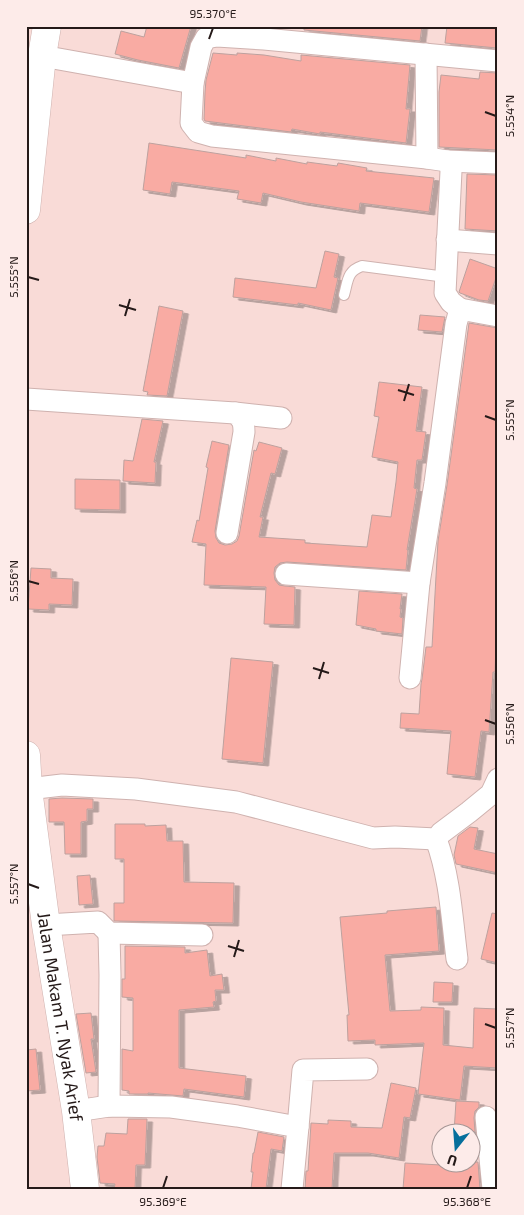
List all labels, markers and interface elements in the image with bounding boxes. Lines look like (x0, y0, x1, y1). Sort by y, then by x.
text: 95.370°E (189, 6, 237, 20)
text: 5.554°N (502, 95, 516, 137)
text: 5.555°N (6, 256, 20, 298)
text: 5.555°N (502, 399, 516, 441)
text: 5.556°N (6, 560, 20, 602)
text: 5.556°N (502, 703, 516, 745)
text: 5.557°N (6, 863, 20, 905)
street label: Jalan Makam T. Nyak Arief (33, 911, 88, 1123)
text: 5.557°N (502, 1007, 516, 1049)
north arrow (432, 1122, 482, 1172)
text: U (445, 1151, 459, 1170)
text: 95.369°E (139, 1194, 187, 1208)
text: 95.368°E (443, 1194, 491, 1208)

